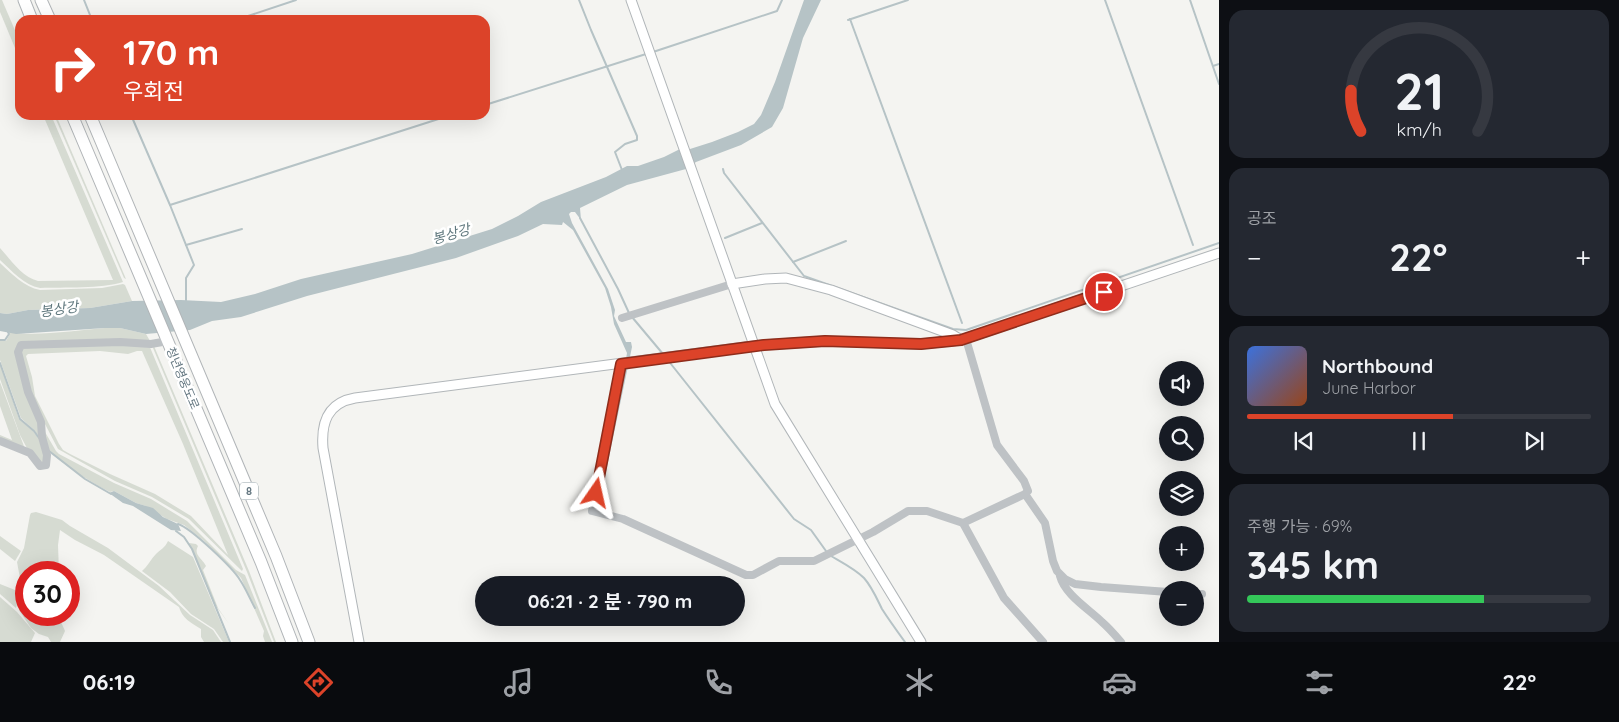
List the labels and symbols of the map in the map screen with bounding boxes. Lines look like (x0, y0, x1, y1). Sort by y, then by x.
water label: 봉상강 (430, 219, 474, 248)
pin (1083, 271, 1125, 313)
water label: 봉상강 (39, 297, 81, 321)
street label: 청년영웅도로 (163, 345, 203, 411)
position arrow (569, 466, 621, 518)
road number: 8 (240, 482, 258, 500)
speed limit sign: 30 (15, 561, 80, 626)

